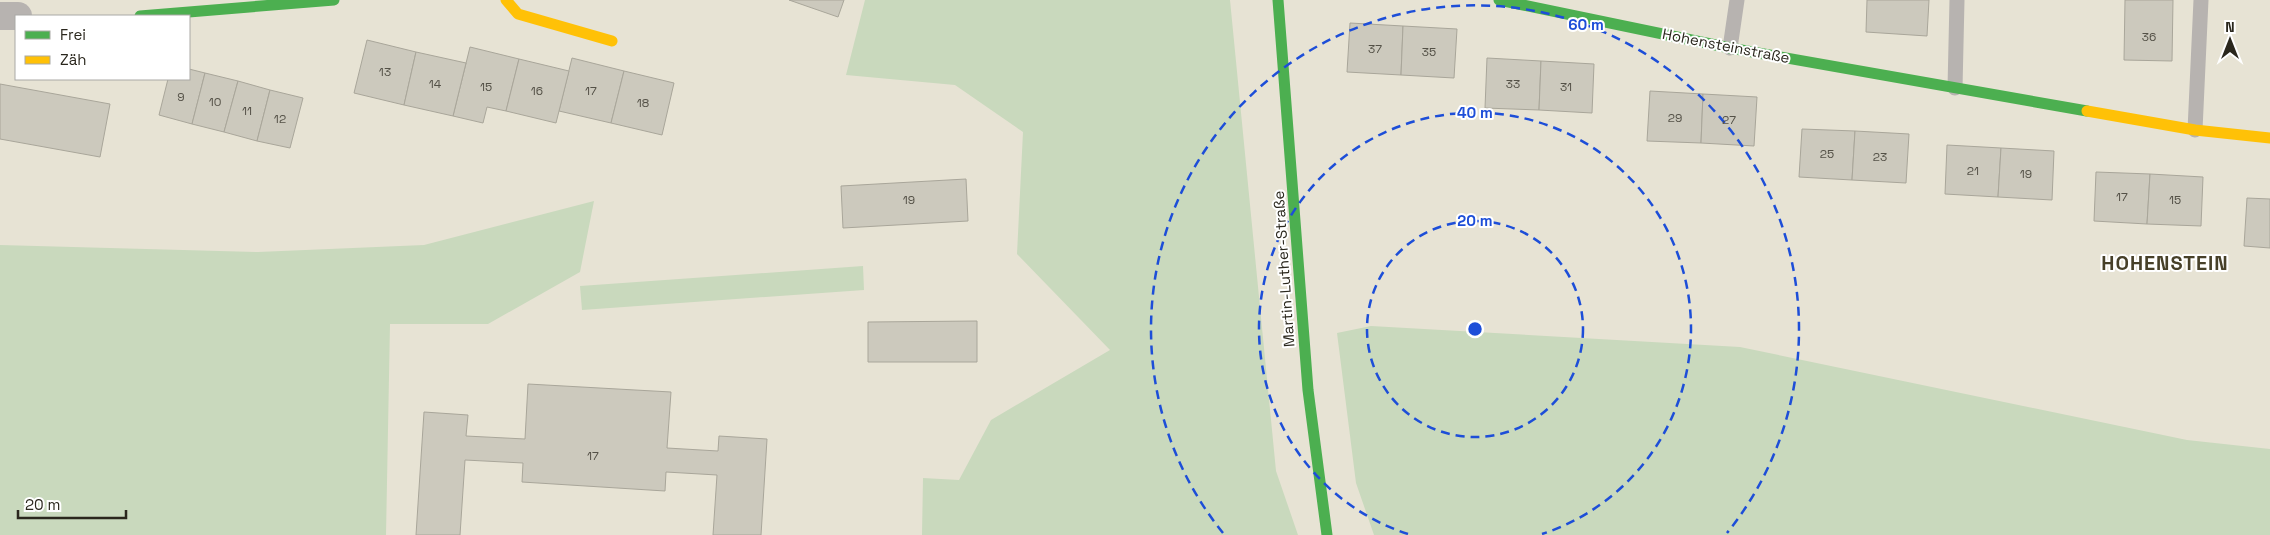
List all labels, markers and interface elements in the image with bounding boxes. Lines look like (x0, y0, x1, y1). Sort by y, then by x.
legend (15, 15, 190, 80)
text: 60 m (1568, 15, 1604, 34)
north arrow (2205, 15, 2255, 65)
text: N (2225, 18, 2235, 36)
street label: Hohensteinstraße (1661, 24, 1792, 67)
text: Frei (60, 25, 86, 44)
house number: 36 (2142, 29, 2156, 45)
house number: 37 (1368, 41, 1382, 57)
house number: 35 (1422, 44, 1436, 60)
text: Zäh (60, 50, 86, 69)
house number: 13 (379, 64, 391, 80)
house number: 14 (429, 76, 442, 92)
house number: 33 (1506, 76, 1520, 92)
house number: 15 (480, 79, 492, 95)
house number: 31 (1560, 79, 1572, 95)
house number: 16 (531, 83, 543, 99)
house number: 17 (585, 83, 597, 99)
house number: 9 (177, 89, 185, 105)
house number: 10 (209, 94, 221, 110)
house number: 18 (637, 95, 649, 111)
house number: 11 (242, 103, 252, 119)
text: 40 m (1457, 103, 1493, 122)
house number: 29 (1668, 110, 1682, 126)
house number: 12 (274, 111, 286, 127)
house number: 27 (1722, 112, 1736, 128)
house number: 25 (1820, 146, 1834, 162)
house number: 23 (1873, 149, 1887, 165)
house number: 21 (1967, 163, 1979, 179)
house number: 19 (2020, 166, 2032, 182)
house number: 17 (2116, 189, 2128, 205)
street label: Martin-Luther-Straße (1269, 190, 1298, 348)
house number: 19 (903, 192, 915, 208)
house number: 15 (2169, 192, 2181, 208)
text: 20 m (1457, 211, 1493, 230)
district label: HOHENSTEIN (2101, 250, 2229, 276)
centre of rings (1466, 320, 1484, 338)
house number: 17 (587, 448, 599, 464)
scale bar (18, 488, 125, 520)
text: 20 m (25, 495, 60, 514)

